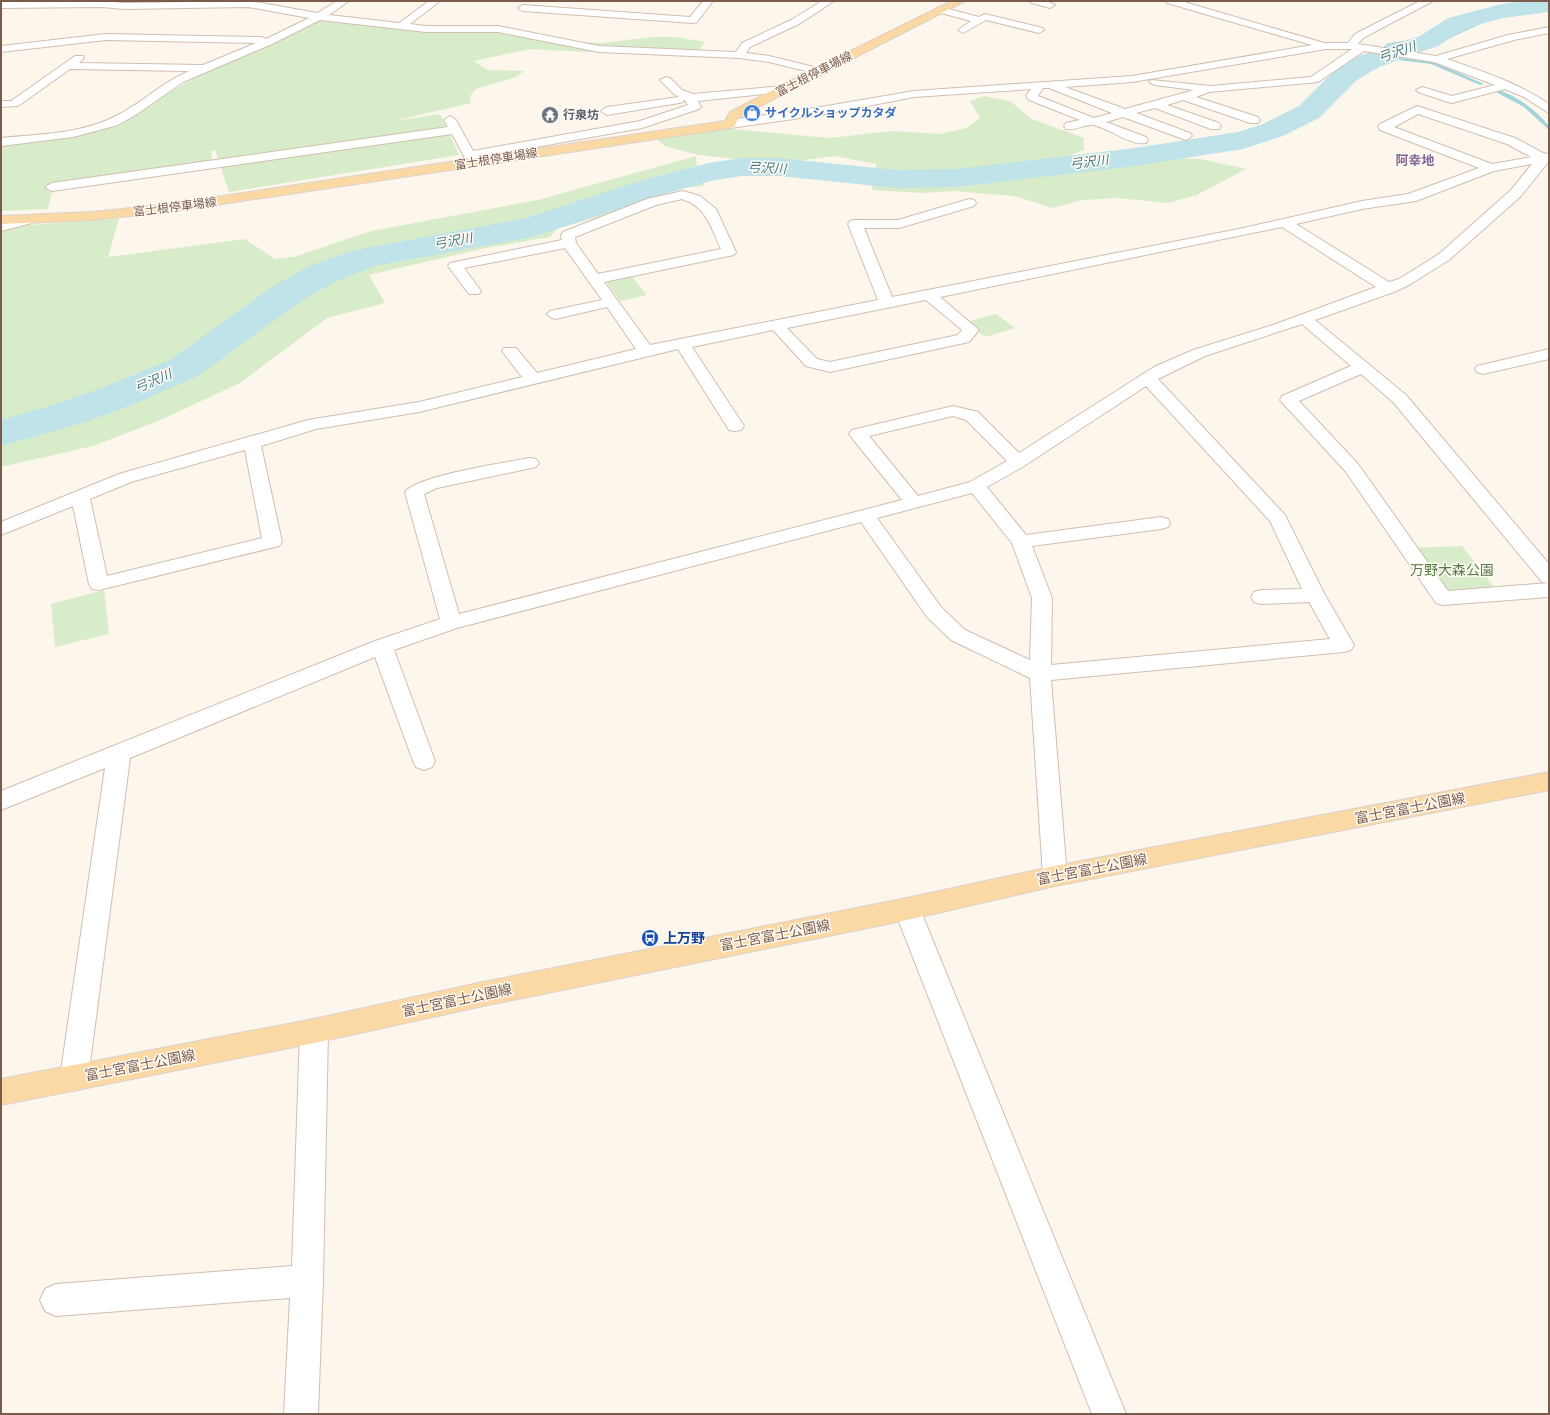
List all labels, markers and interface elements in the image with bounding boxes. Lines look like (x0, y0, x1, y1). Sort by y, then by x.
water label: 弓沢川 (1375, 36, 1420, 67)
street label: 富士根停車場線 (772, 47, 856, 101)
shop icon: サイクルショップカタダ (742, 103, 762, 123)
place label: サイクルショップカタダ (765, 104, 896, 122)
temple icon: 行泉坊 (540, 105, 560, 125)
place label: 行泉坊 (563, 106, 599, 124)
street label: 富士根停車場線 (453, 144, 539, 174)
water label: 弓沢川 (1068, 150, 1111, 174)
district label: 阿幸地 (1395, 151, 1435, 170)
water label: 弓沢川 (747, 158, 789, 178)
street label: 富士根停車場線 (132, 193, 218, 221)
water label: 弓沢川 (432, 228, 476, 254)
water label: 弓沢川 (131, 364, 176, 397)
park label: 万野大森公園 (1410, 560, 1494, 580)
street label: 富士宮富士公園線 (1353, 787, 1467, 829)
street label: 富士宮富士公園線 (1035, 848, 1149, 890)
street label: 富士宮富士公園線 (718, 914, 832, 956)
bus stop icon: 上万野 (640, 928, 660, 948)
place label: 上万野 (663, 928, 705, 948)
street label: 富士宮富士公園線 (400, 979, 514, 1021)
street label: 富士宮富士公園線 (83, 1044, 197, 1086)

